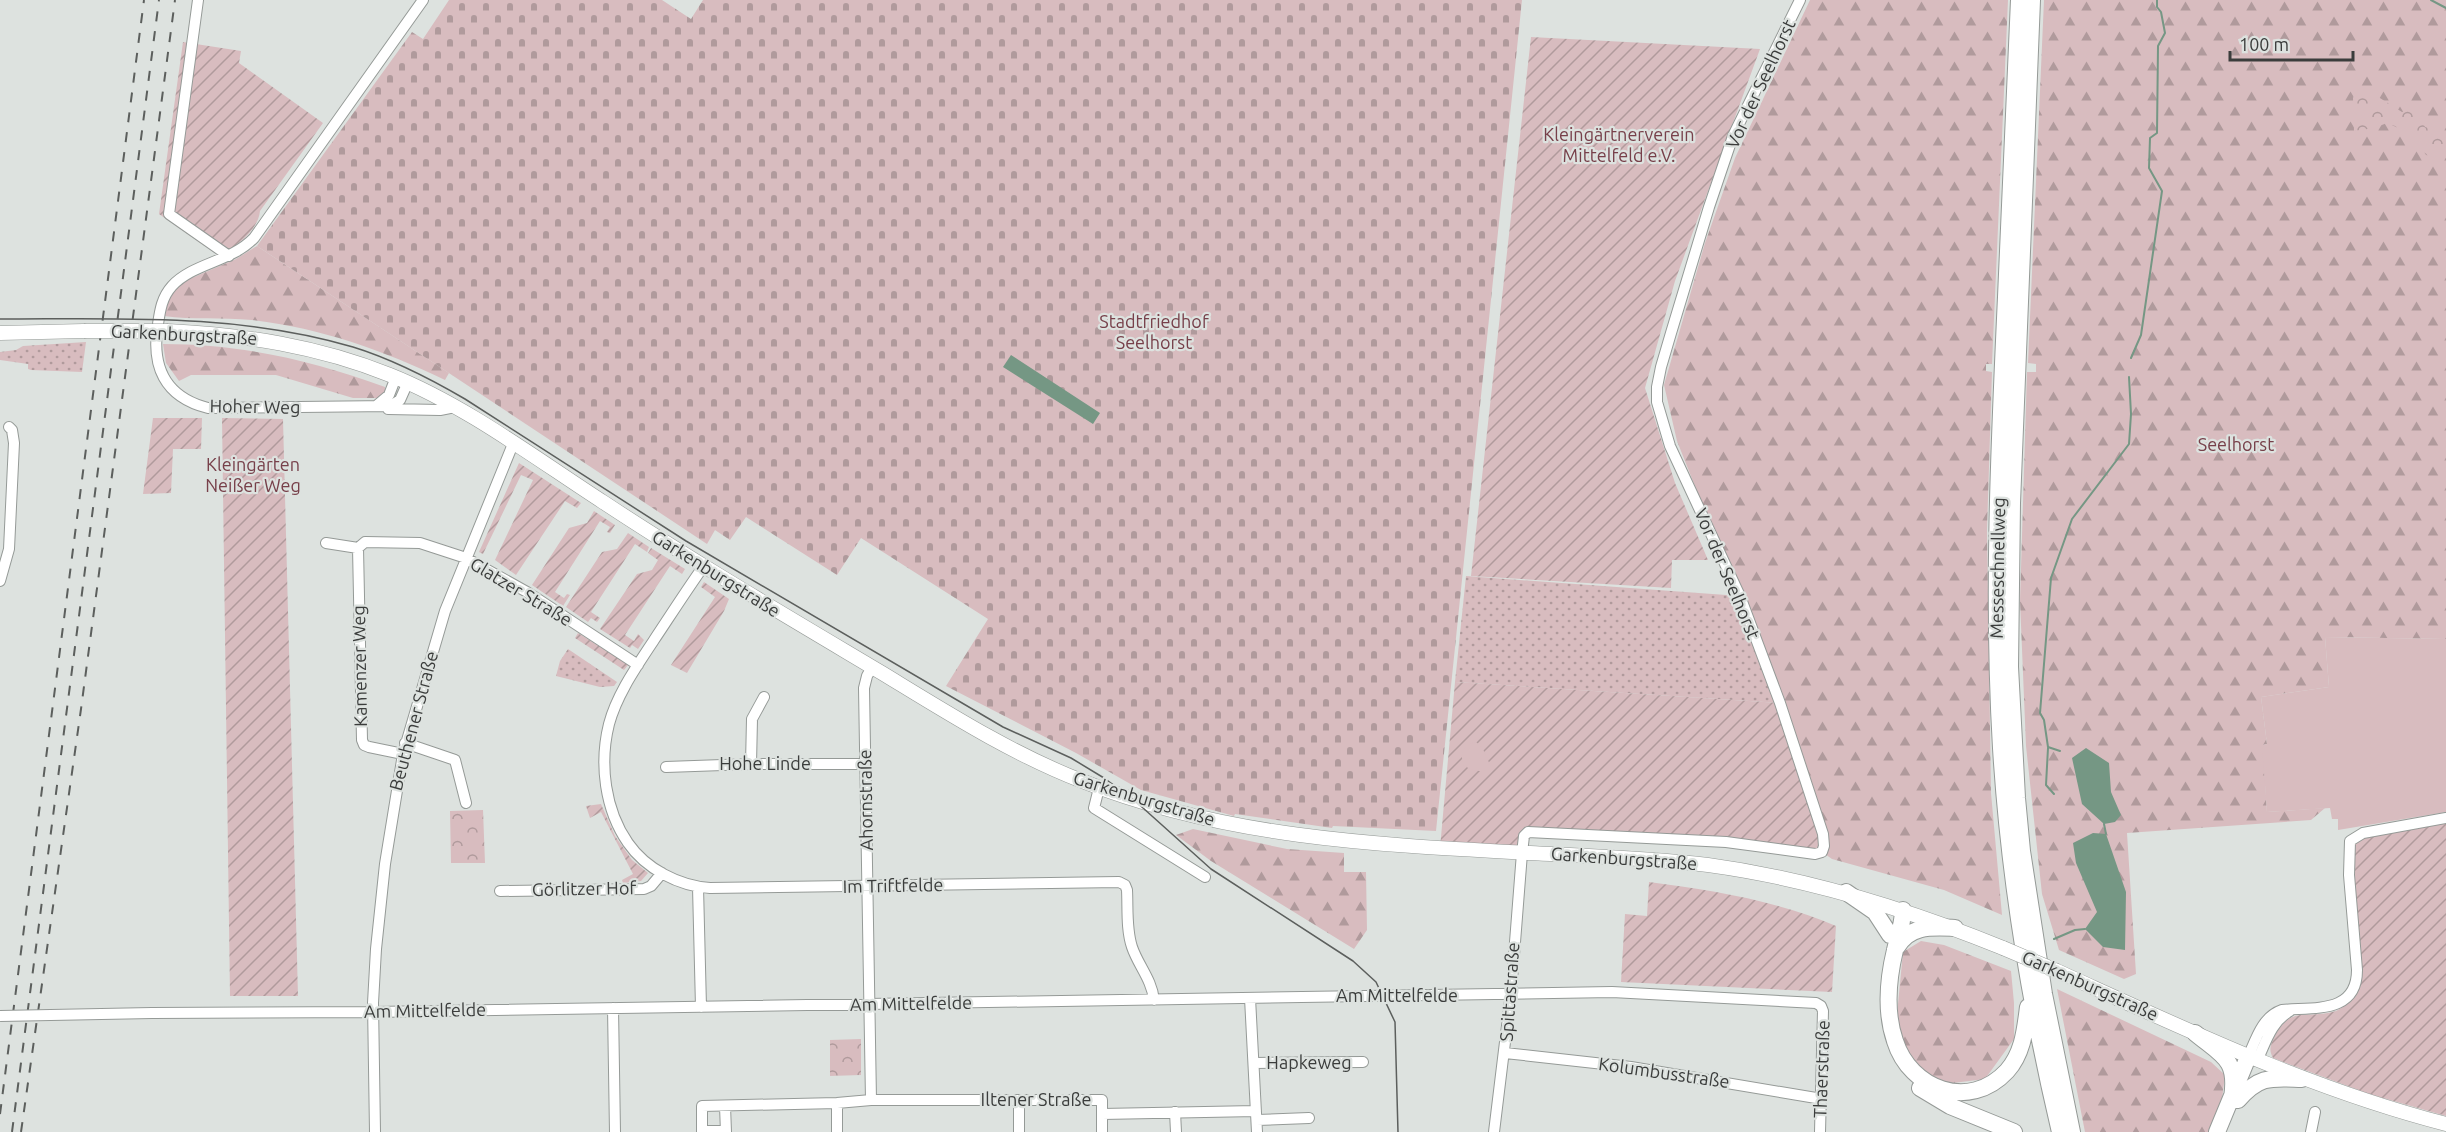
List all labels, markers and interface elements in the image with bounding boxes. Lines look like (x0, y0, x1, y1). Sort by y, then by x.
street label: Vor der Seelhorst (1721, 16, 1799, 151)
scale bar (2230, 24, 2353, 62)
text: 100 m (2239, 34, 2289, 54)
park label: Kleingärtnerverein Mittelfeld e.V. (1543, 124, 1695, 165)
park label: Stadtfriedhof Seelhorst (1099, 311, 1209, 352)
street label: Garkenburgstraße (110, 320, 258, 348)
street label: Hoher Weg (209, 395, 301, 417)
park label: Seelhorst (2198, 434, 2274, 454)
park label: Kleingärten Neißer Weg (205, 454, 301, 495)
street label: Messeschnellweg (1986, 497, 2008, 639)
street label: Vor der Seelhorst (1691, 505, 1765, 642)
street label: Garkenburgstraße (649, 526, 784, 621)
street label: Glatzer Straße (467, 553, 576, 629)
street label: Kamenzer Weg (348, 605, 370, 727)
street label: Beuthener Straße (385, 649, 441, 793)
street label: Ahornstraße (854, 749, 876, 851)
street label: Hohe Linde (719, 753, 811, 773)
street label: Garkenburgstraße (1071, 767, 1217, 829)
street label: Garkenburgstraße (1550, 843, 1698, 873)
street label: Im Triftfelde (842, 874, 944, 896)
street label: Görlitzer Hof (532, 877, 636, 899)
street label: Spittastraße (1496, 942, 1522, 1042)
street label: Garkenburgstraße (2019, 946, 2161, 1024)
street label: Am Mittelfelde (1336, 985, 1458, 1005)
street label: Am Mittelfelde (850, 992, 972, 1014)
street label: Am Mittelfelde (364, 999, 486, 1021)
street label: Thaerstraße (1809, 1020, 1833, 1118)
street label: Hapkeweg (1266, 1052, 1352, 1072)
street label: Kolumbusstraße (1597, 1053, 1731, 1091)
street label: Iltener Straße (981, 1089, 1091, 1109)

